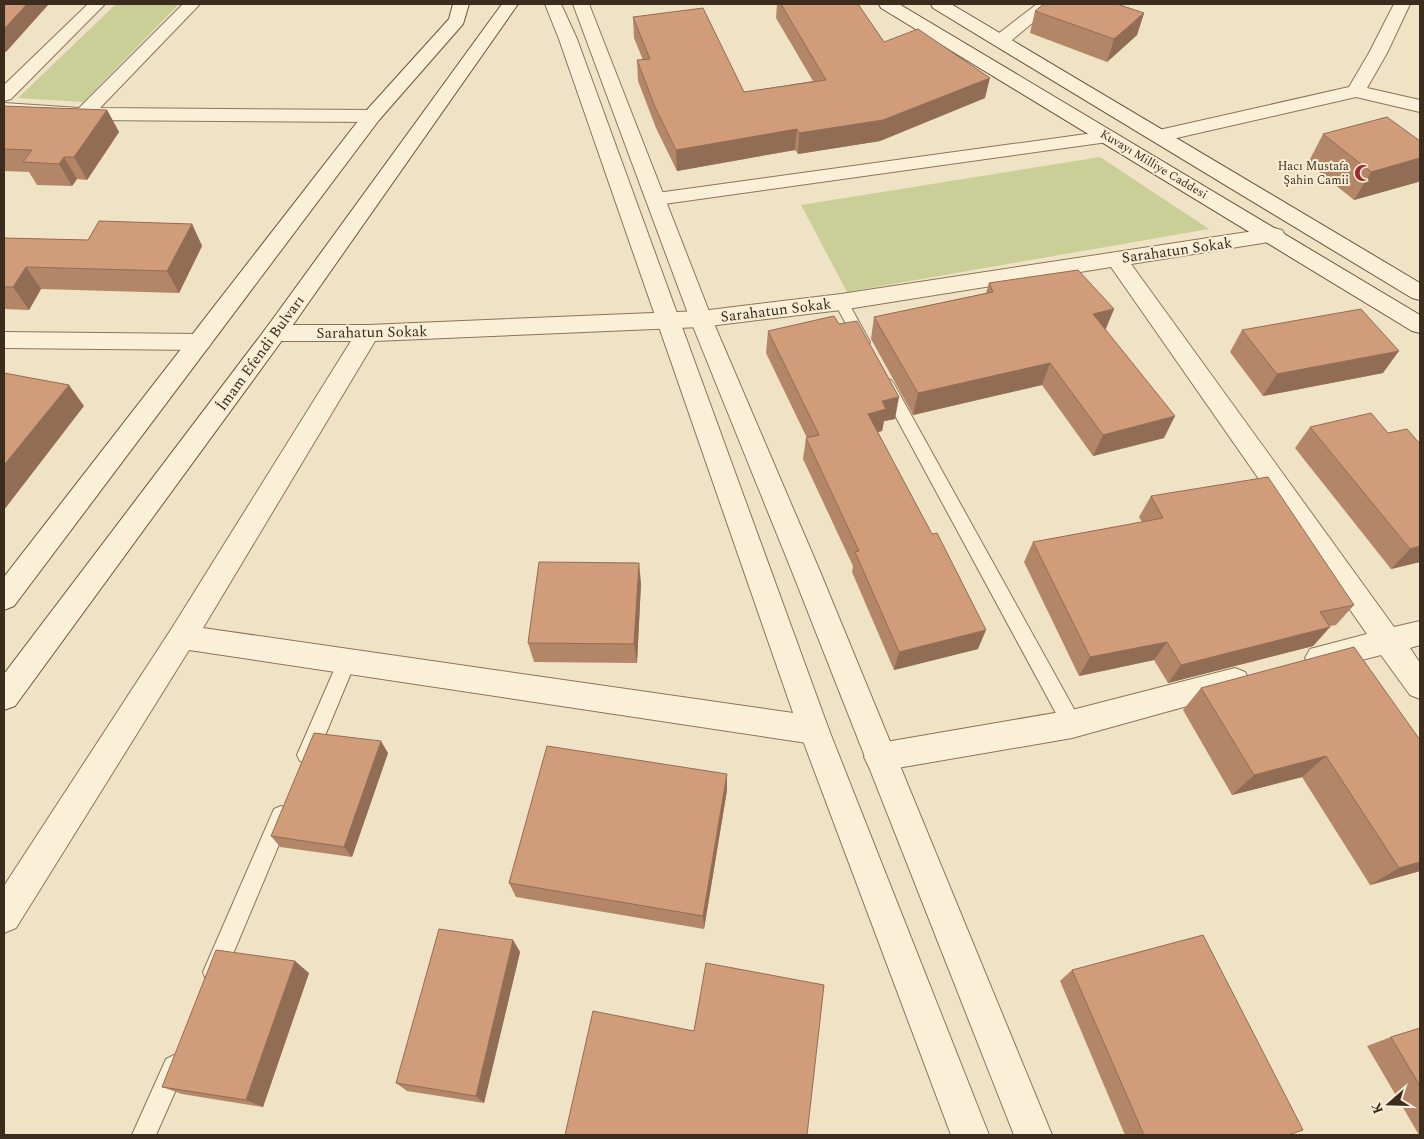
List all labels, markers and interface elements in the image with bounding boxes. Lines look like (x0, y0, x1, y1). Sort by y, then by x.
street label: Kuvayı Milliye Caddesi (1096, 125, 1211, 204)
place label: Hacı Mustafa Şahin Camii (1278, 157, 1349, 190)
mosque icon: Hacı Mustafa Şahin Camii (1353, 163, 1373, 183)
street label: Sarahatun Sokak (1120, 231, 1234, 270)
street label: İmam Efendi Bulvarı (210, 291, 310, 416)
street label: Sarahatun Sokak (719, 292, 833, 329)
street label: Sarahatun Sokak (316, 320, 428, 345)
north arrow (1364, 1079, 1414, 1129)
text: K (1365, 1099, 1389, 1117)

